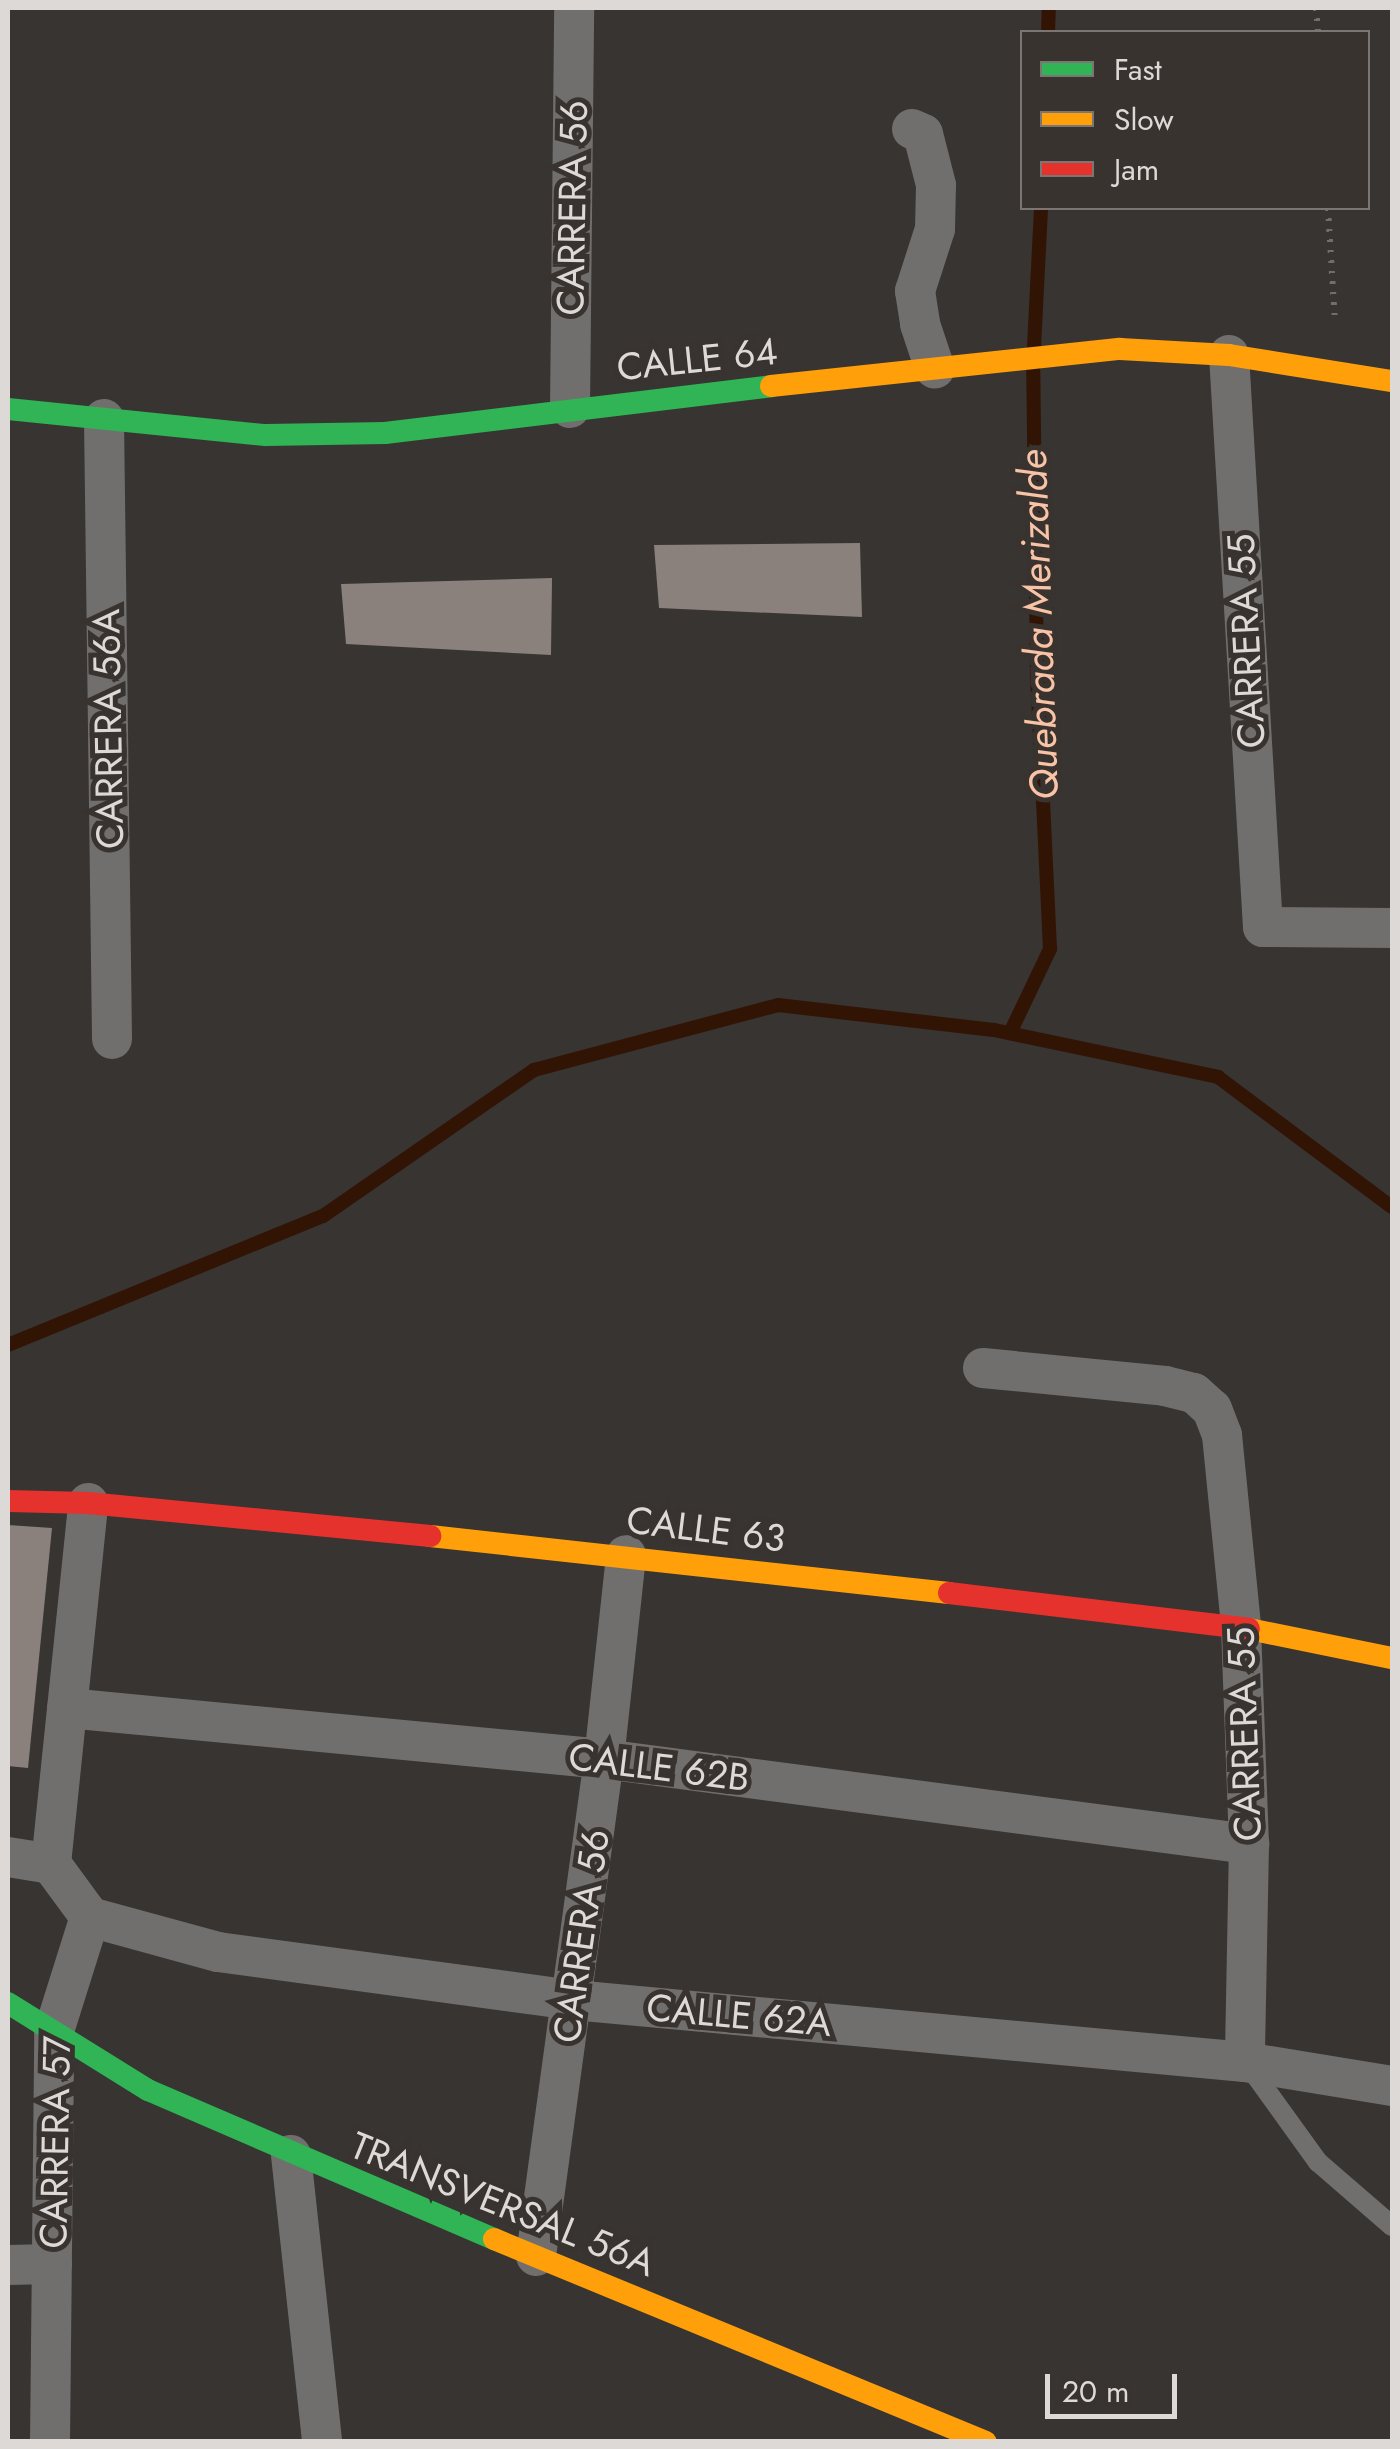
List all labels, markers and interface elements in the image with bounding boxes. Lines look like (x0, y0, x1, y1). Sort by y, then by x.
legend (1020, 30, 1370, 210)
text: Fast (1114, 48, 1162, 91)
text: Slow (1114, 98, 1174, 141)
street label: CARRERA 56 (547, 100, 597, 316)
text: Jam (1114, 148, 1159, 191)
street label: CALLE 64 (615, 328, 779, 390)
water label: Quebrada Merizalde (1008, 449, 1068, 801)
street label: CARRERA 55 (1218, 533, 1274, 749)
street label: CARRERA 56A (83, 609, 133, 849)
street label: CALLE 63 (624, 1497, 788, 1561)
street label: CARRERA 55 (1217, 1626, 1271, 1842)
street label: CALLE 62B (566, 1733, 752, 1801)
street label: CARRERA 56 (543, 1826, 619, 2046)
street label: CALLE 62A (645, 1984, 833, 2046)
street label: CARRERA 57 (30, 2035, 80, 2249)
street label: TRANSVERSAL 56A (344, 2122, 662, 2286)
scale bar (1050, 2354, 1182, 2416)
text: 20 m (1062, 2370, 1129, 2413)

